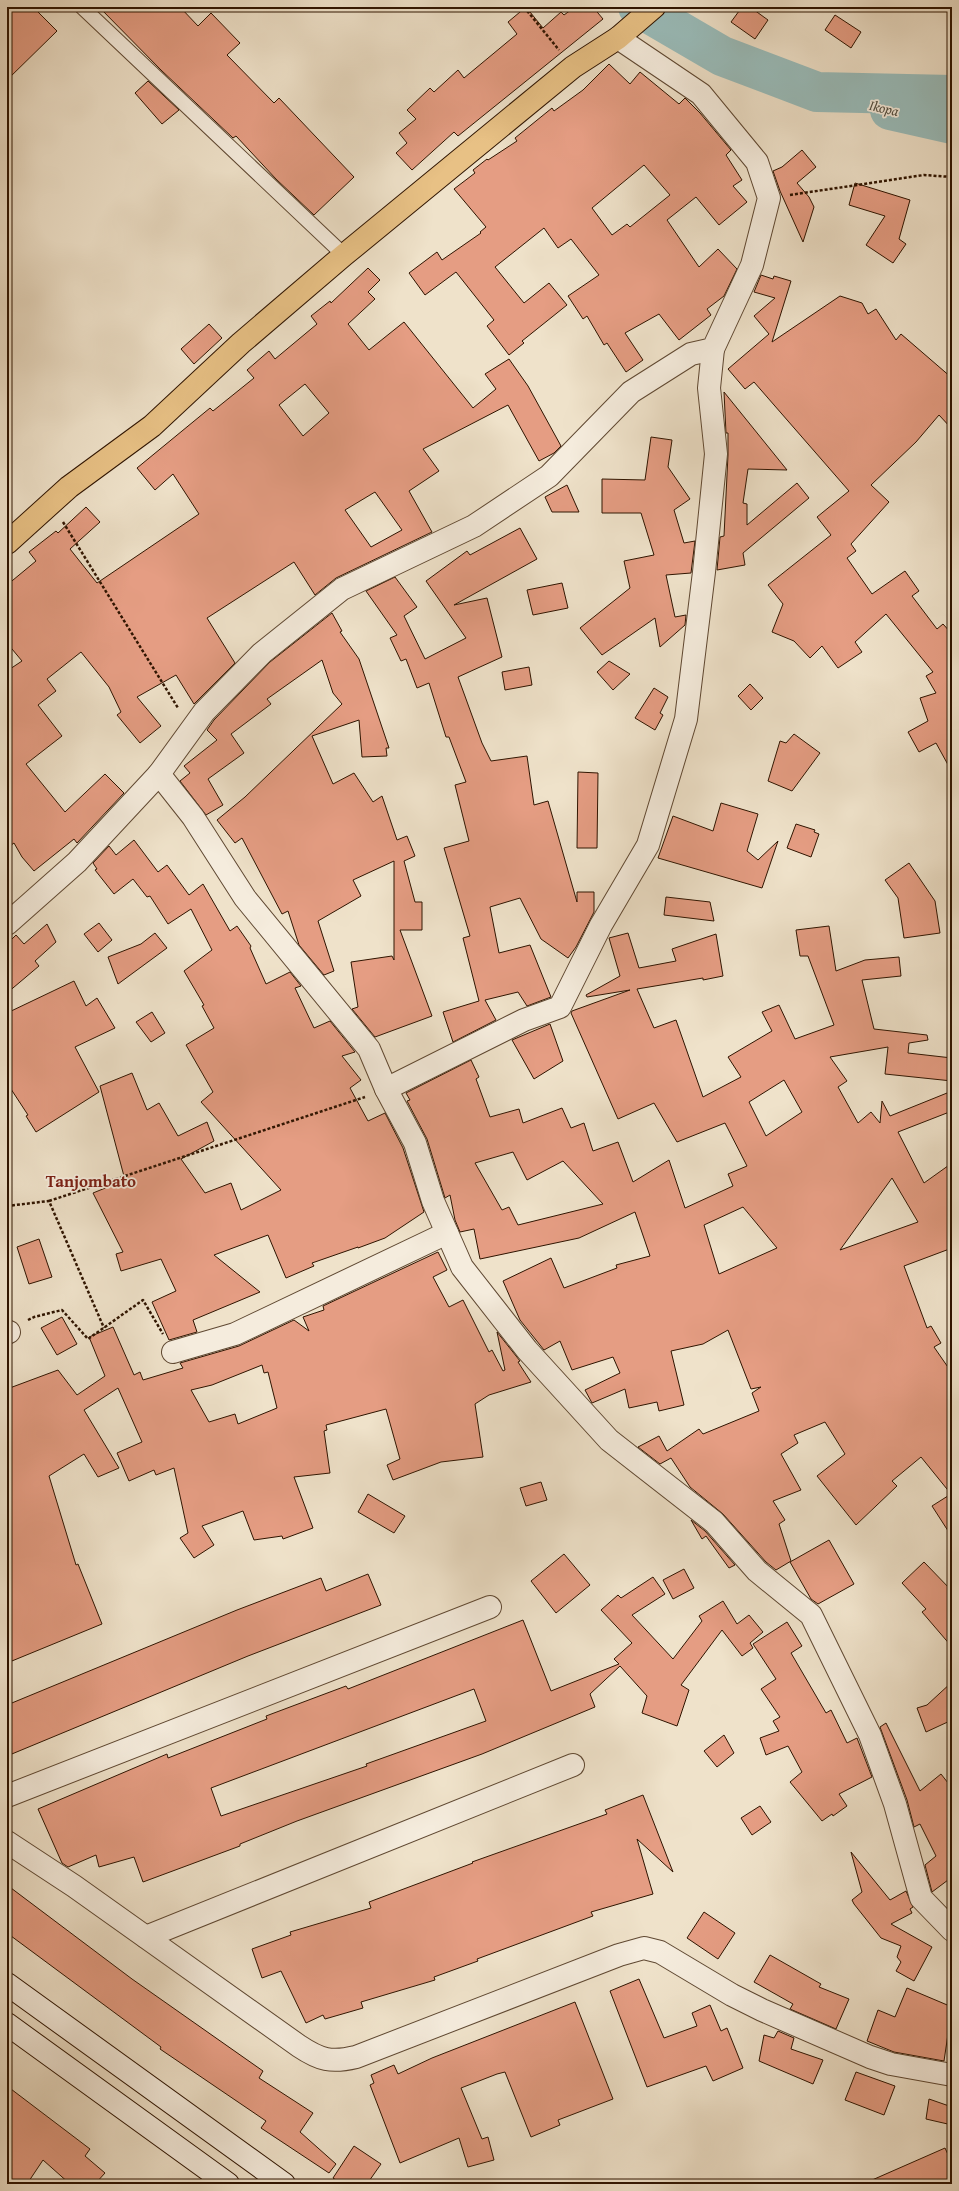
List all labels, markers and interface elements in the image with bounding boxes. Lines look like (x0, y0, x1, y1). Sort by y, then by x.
water label: Ikopa (867, 95, 901, 121)
district label: Tanjombato (46, 1168, 136, 1193)

